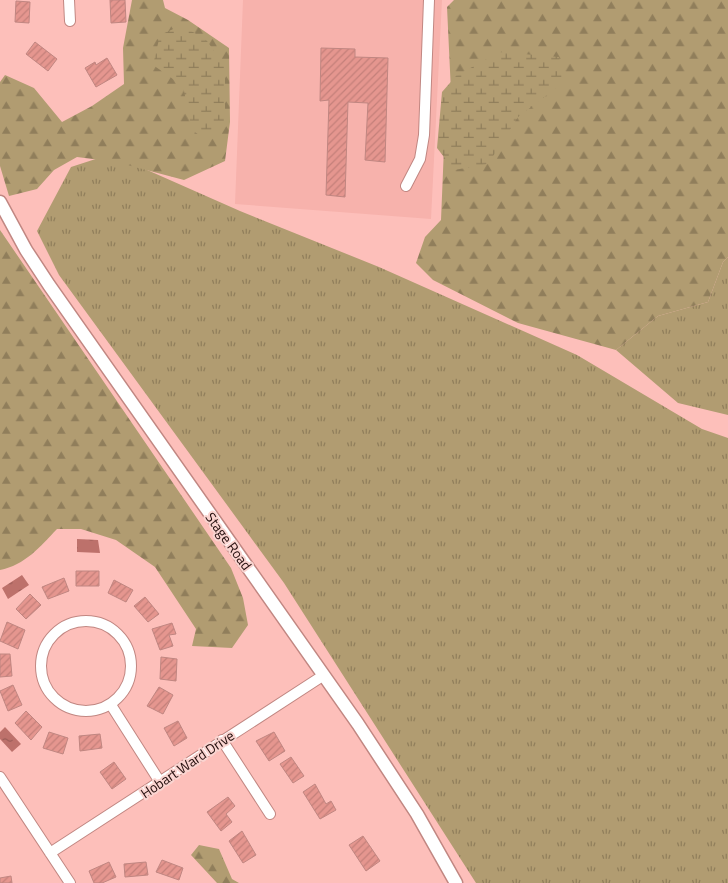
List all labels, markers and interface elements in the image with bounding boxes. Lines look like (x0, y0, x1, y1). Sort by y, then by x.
street label: Stage Road (201, 508, 257, 574)
street label: Hobart Ward Drive (136, 725, 238, 803)

